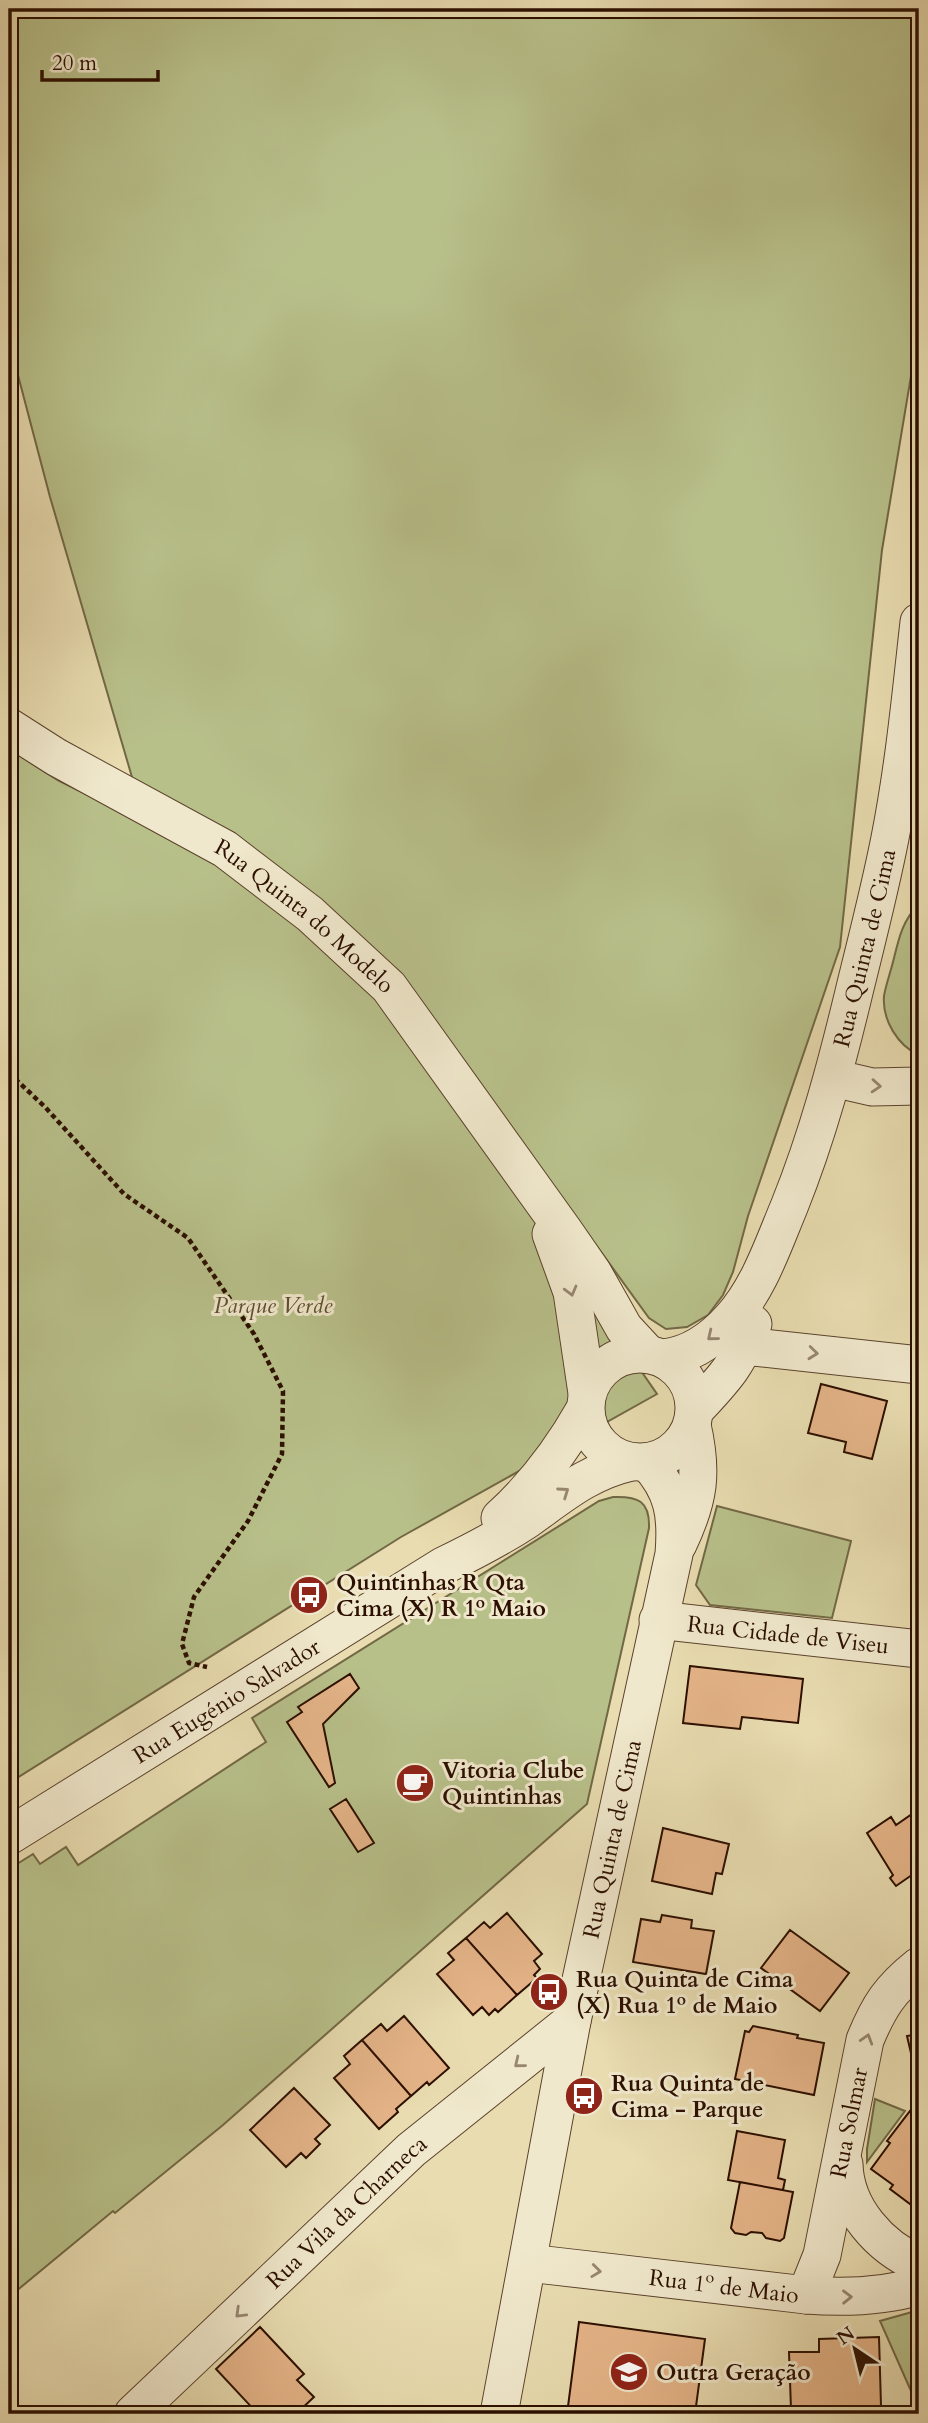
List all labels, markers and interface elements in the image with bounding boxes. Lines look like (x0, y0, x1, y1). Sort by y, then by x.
scale bar (42, 38, 158, 82)
text: 20 m (52, 49, 97, 78)
street label: Rua Quinta do Modelo (209, 831, 401, 1000)
street label: Rua Quinta de Cima (826, 846, 903, 1050)
one-way arrow (871, 1078, 882, 1093)
one-way arrow (562, 1285, 577, 1297)
park label: Parque Verde (214, 1290, 332, 1321)
one-way arrow (708, 1327, 720, 1340)
one-way arrow (807, 1346, 819, 1361)
one-way arrow (556, 1487, 569, 1500)
place label: Quintinhas R Qta Cima (X) R 1º Maio (336, 1567, 546, 1624)
bus stop icon: Quintinhas R Qta Cima (X) R 1º Maio (288, 1574, 330, 1616)
street label: Rua Cidade de Viseu (686, 1608, 891, 1662)
street label: Rua Eugénio Salvador (127, 1631, 327, 1771)
street label: Rua Quinta de Cima (575, 1737, 649, 1941)
place label: Vitoria Clube Quintinhas (442, 1755, 584, 1812)
cafe icon: Vitoria Clube Quintinhas (394, 1762, 436, 1804)
place label: Rua Quinta de Cima (X) Rua 1º de Maio (576, 1964, 794, 2021)
bus stop icon: Rua Quinta de Cima (X) Rua 1º de Maio (528, 1971, 570, 2013)
one-way arrow (859, 2033, 873, 2045)
one-way arrow (514, 2055, 526, 2068)
street label: Rua Solmar (823, 2064, 875, 2181)
place label: Rua Quinta de Cima - Parque (611, 2068, 764, 2125)
bus stop icon: Rua Quinta de Cima - Parque (563, 2075, 605, 2117)
street label: Rua Vila da Charneca (259, 2128, 434, 2296)
street label: Rua 1º de Maio (647, 2262, 801, 2311)
one-way arrow (590, 2263, 602, 2278)
one-way arrow (842, 2289, 852, 2305)
one-way arrow (235, 2304, 248, 2317)
north arrow (820, 2314, 890, 2384)
text: N (832, 2320, 860, 2351)
school or university icon: Outra Geração (608, 2351, 650, 2393)
place label: Outra Geração (656, 2357, 811, 2388)

